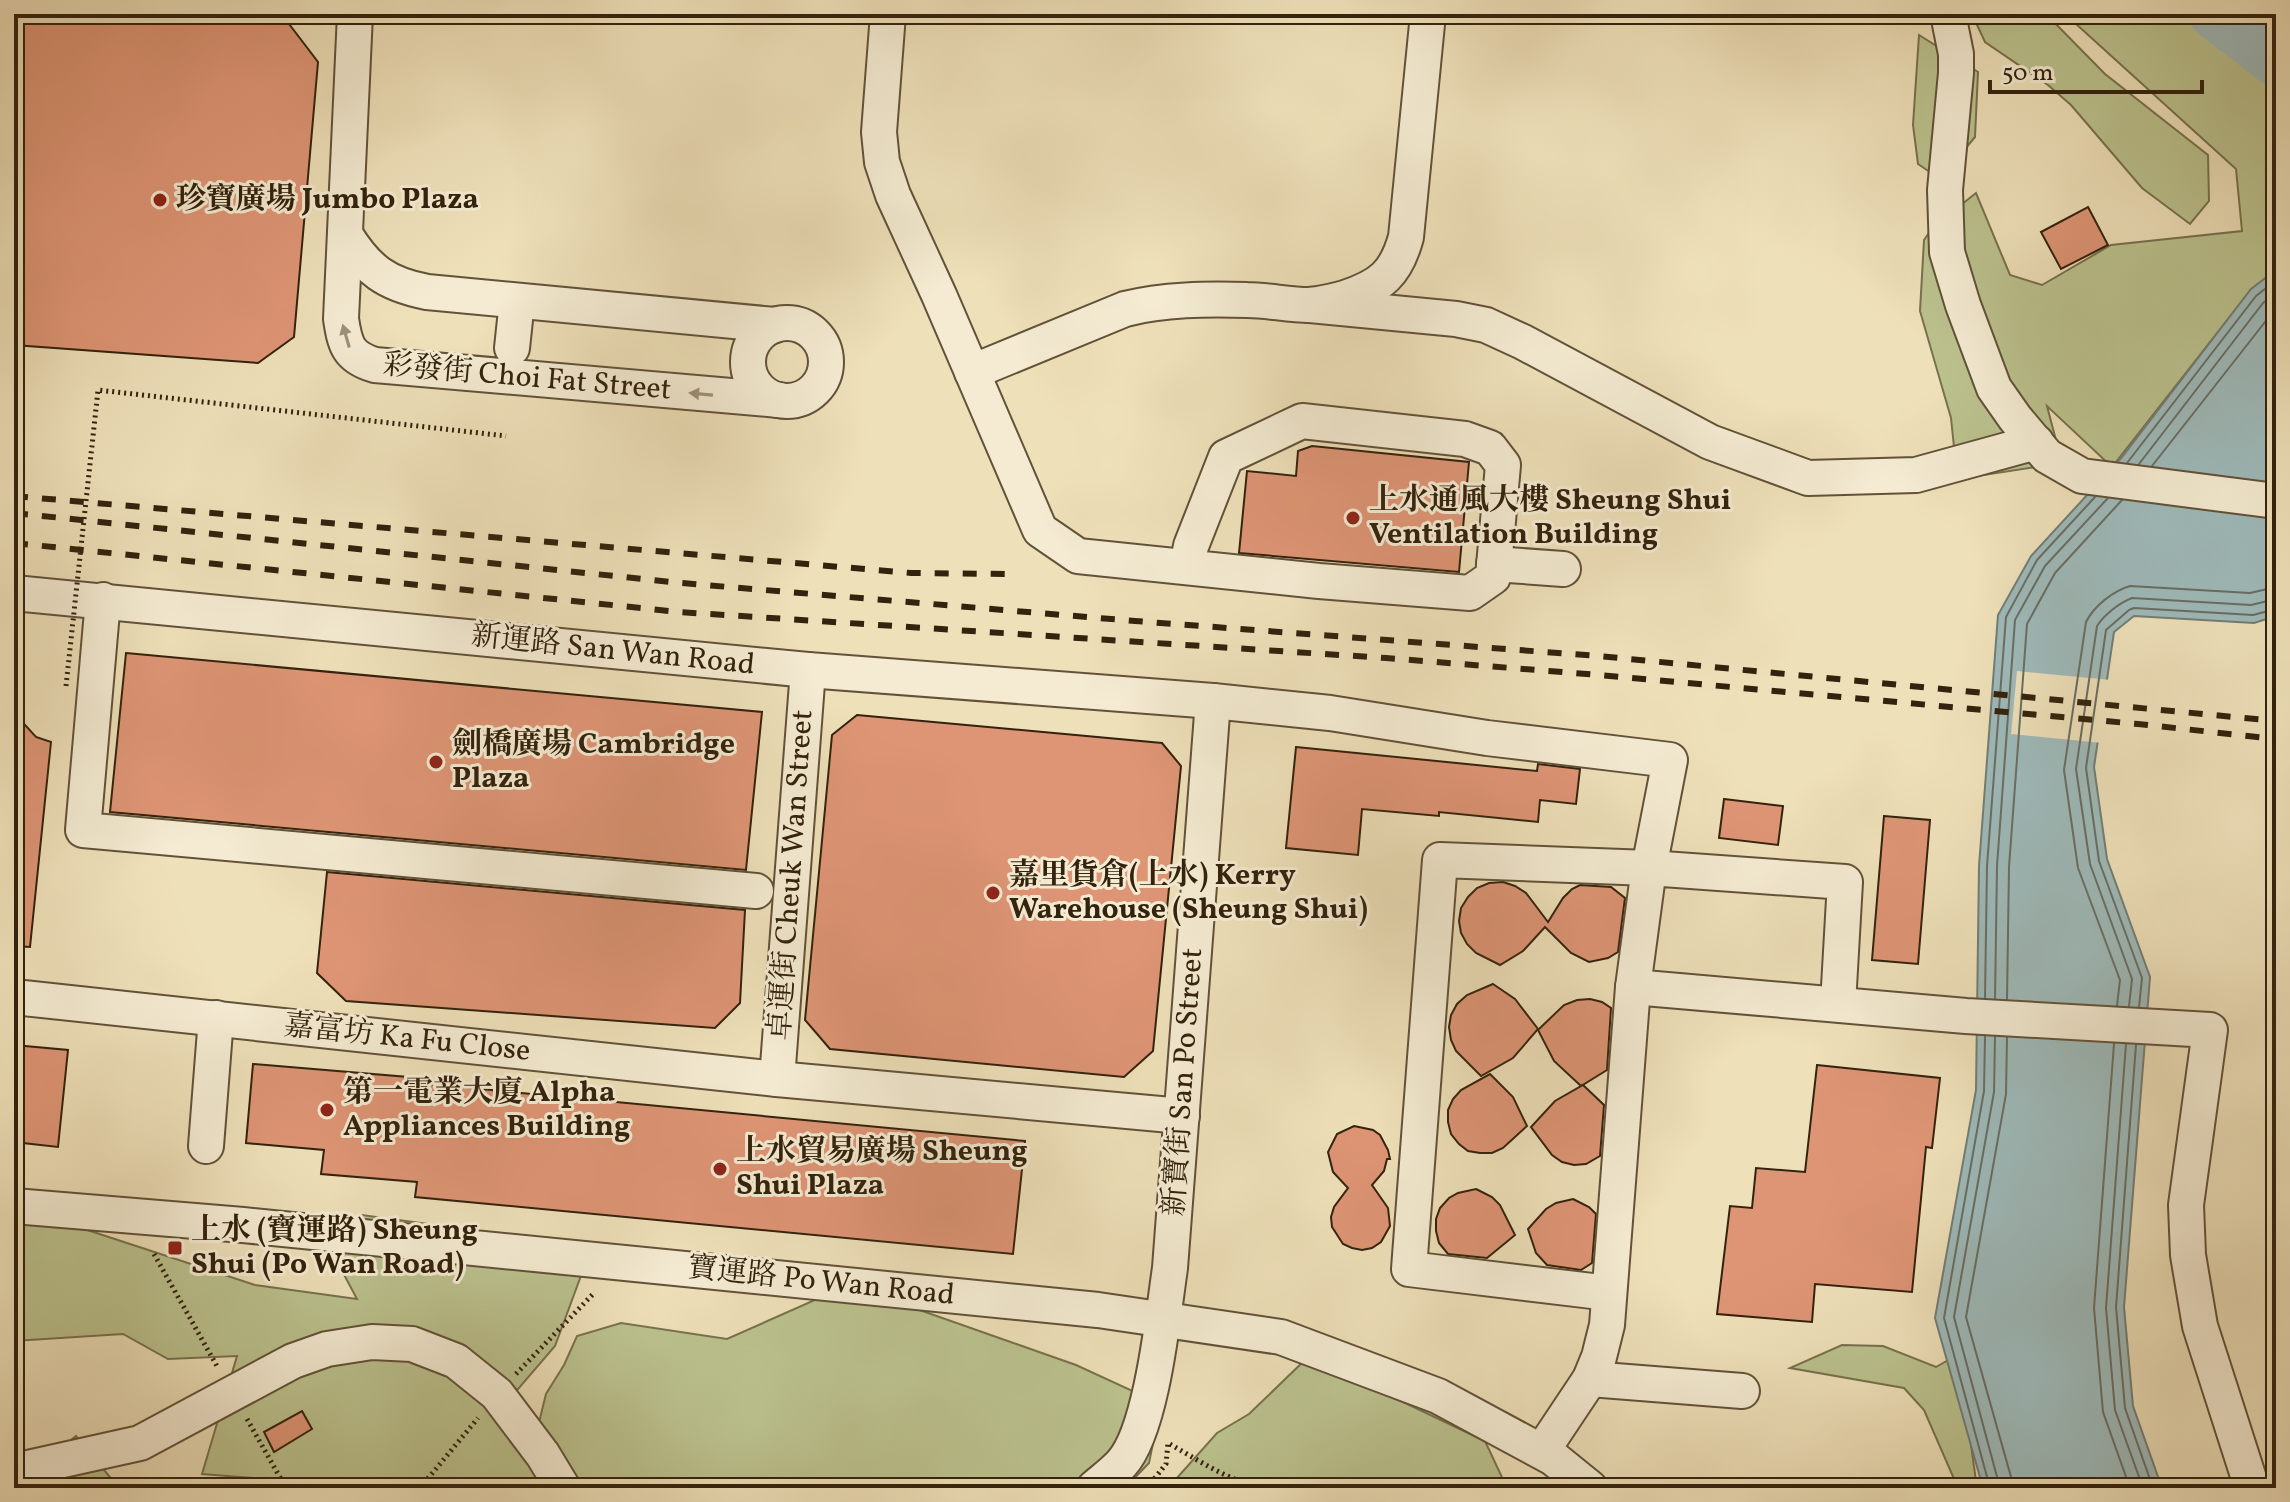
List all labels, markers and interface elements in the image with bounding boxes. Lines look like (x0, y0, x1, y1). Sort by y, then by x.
scale bar (1990, 44, 2202, 94)
text: 50 m (2002, 57, 2054, 91)
place label: 珍寶廣場 Jumbo Plaza (176, 179, 479, 221)
marker: 珍寶廣場 Jumbo Plaza (151, 191, 169, 209)
one-way arrow (339, 324, 351, 349)
street label: 彩發街 Choi Fat Street (381, 344, 673, 412)
one-way arrow (688, 387, 713, 400)
place label: 上水通風大樓 Sheung Shui Ventilation Building (1369, 480, 1731, 556)
marker: 上水通風大樓 Sheung Shui Ventilation Building (1344, 509, 1362, 527)
street label: 新運路 San Wan Road (469, 615, 757, 687)
street label: 卓運街 Cheuk Wan Street (759, 708, 825, 1042)
place label: 劍橋廣場 Cambridge Plaza (452, 724, 735, 800)
marker: 劍橋廣場 Cambridge Plaza (427, 753, 445, 771)
place label: 嘉里貨倉(上水) Kerry Warehouse (Sheung Shui) (1009, 855, 1368, 931)
marker: 嘉里貨倉(上水) Kerry Warehouse (Sheung Shui) (984, 884, 1002, 902)
street label: 新寶街 San Po Street (1154, 946, 1214, 1218)
street label: 嘉富坊 Ka Fu Close (282, 1005, 532, 1073)
place label: 第一電業大廈 Alpha Appliances Building (343, 1072, 630, 1148)
marker: 第一電業大廈 Alpha Appliances Building (318, 1101, 336, 1119)
place label: 上水貿易廣場 Sheung Shui Plaza (736, 1131, 1028, 1207)
marker: 上水貿易廣場 Sheung Shui Plaza (711, 1160, 729, 1178)
place label: 上水 (寶運路) Sheung Shui (Po Wan Road) (191, 1210, 478, 1286)
marker: 上水 (寶運路) Sheung Shui (Po Wan Road) (166, 1239, 184, 1257)
street label: 寶運路 Po Wan Road (685, 1247, 957, 1317)

